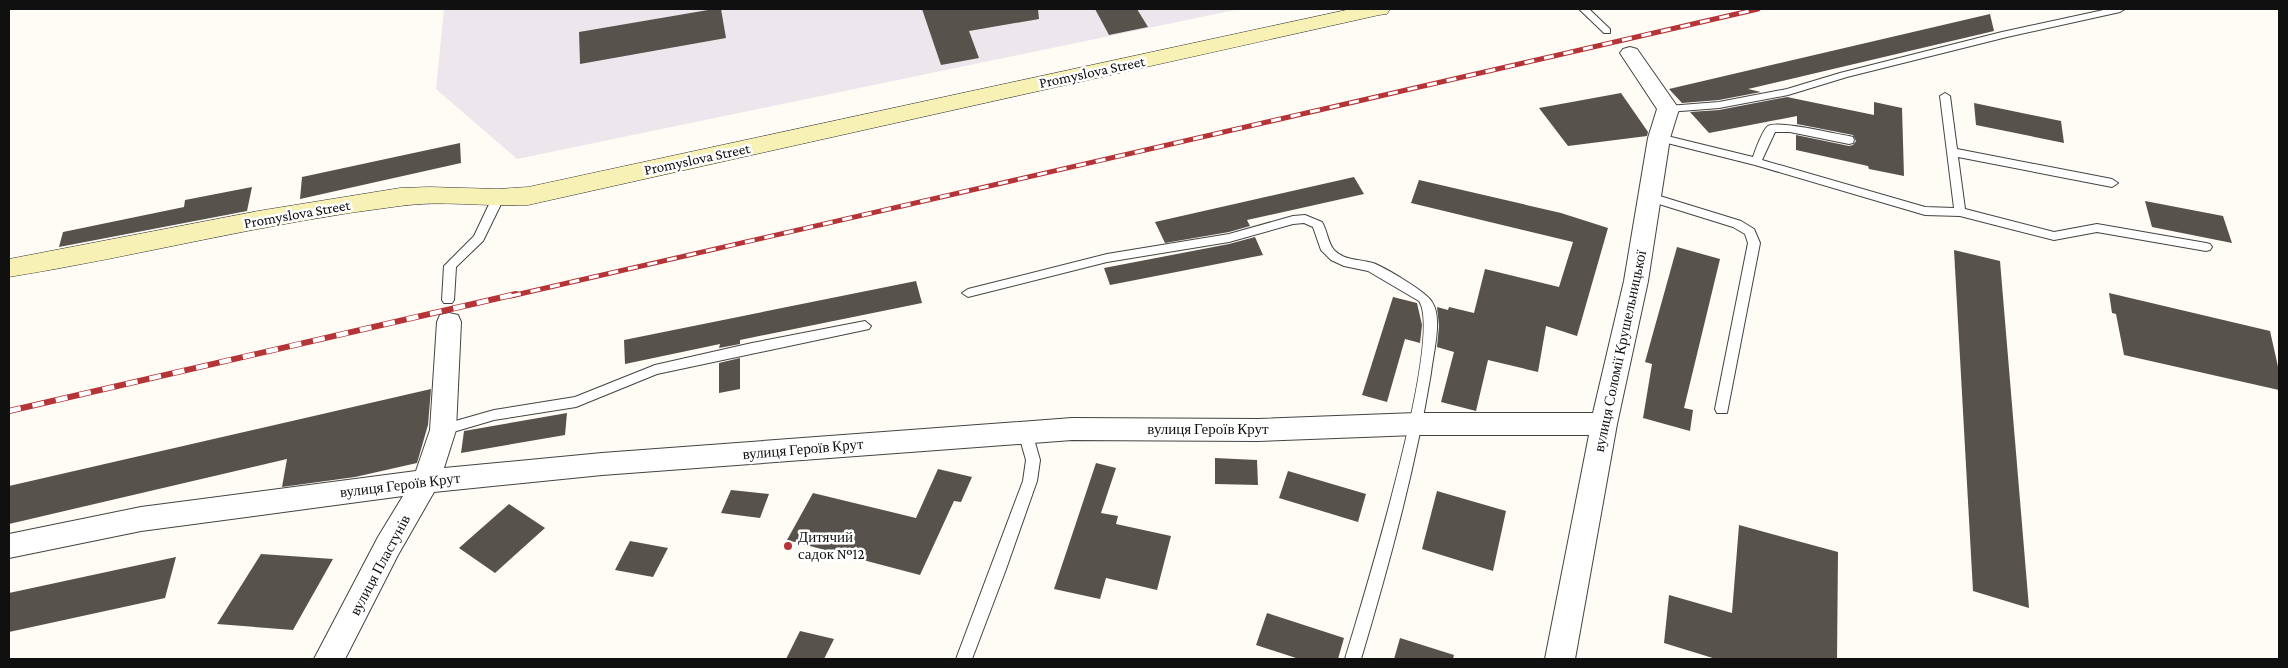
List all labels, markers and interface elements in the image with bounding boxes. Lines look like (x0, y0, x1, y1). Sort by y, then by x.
street label: Promyslova Street (1038, 53, 1148, 92)
street label: Promyslova Street (643, 140, 753, 179)
street label: Promyslova Street (243, 197, 353, 232)
street label: вулиця Соломії Крушельницької (1591, 248, 1649, 453)
street label: вулиця Героїв Крут (1147, 421, 1269, 437)
street label: вулиця Героїв Крут (742, 436, 865, 462)
street label: вулиця Героїв Крут (339, 470, 462, 500)
street label: вулиця Пластунів (347, 512, 413, 618)
place label: Дитячий садок №12 (798, 529, 865, 562)
marker: Дитячий садок №12 (782, 540, 794, 552)

